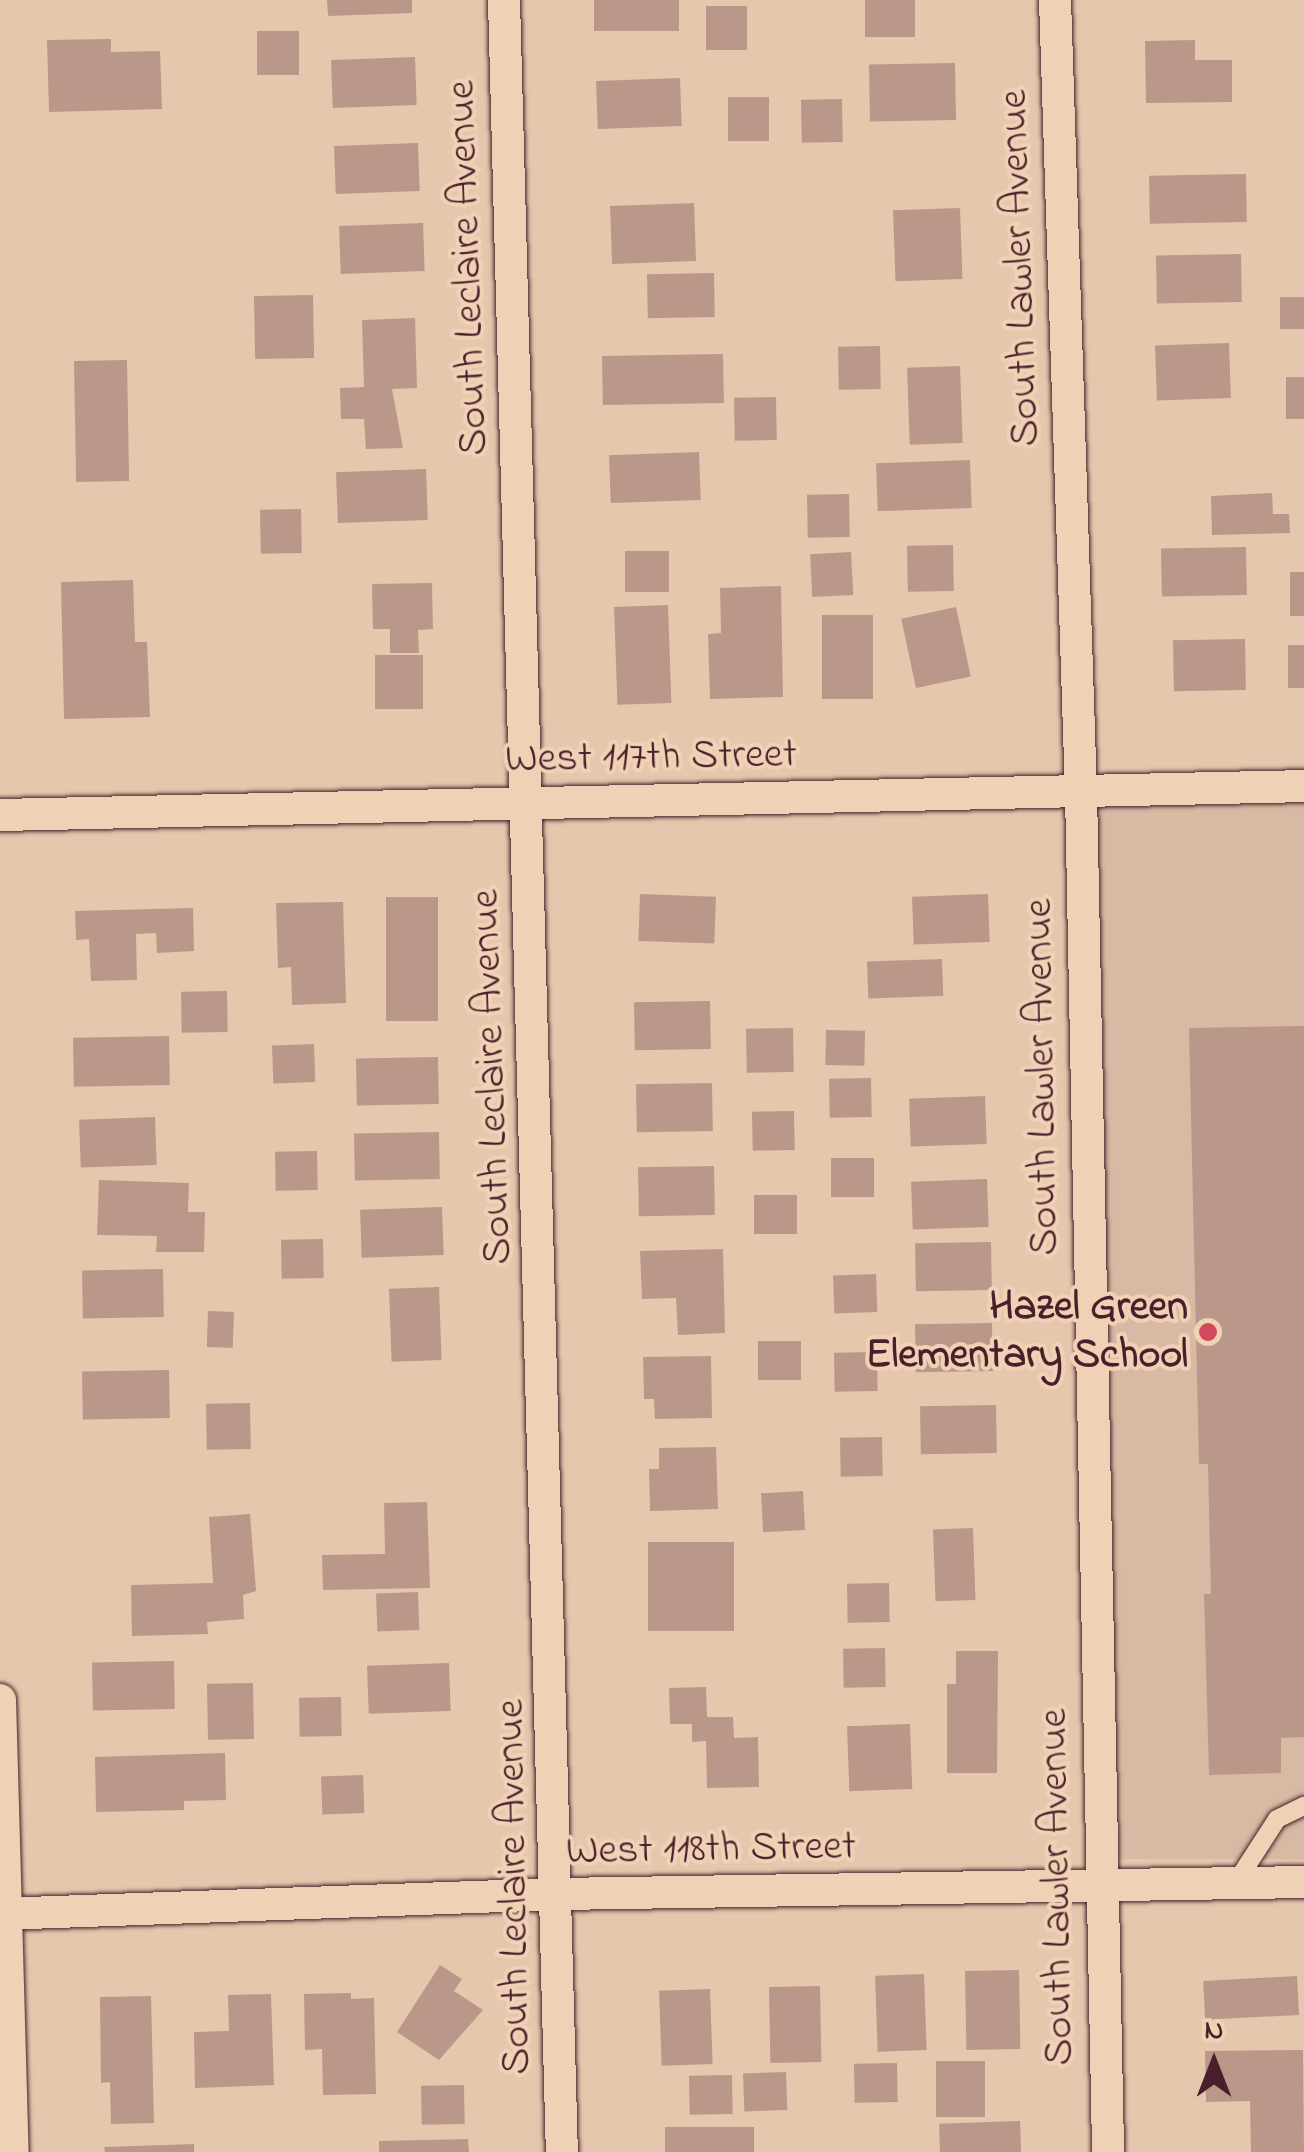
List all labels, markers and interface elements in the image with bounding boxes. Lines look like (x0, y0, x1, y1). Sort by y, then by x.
street label: South Leclaire Avenue (437, 79, 501, 457)
street label: South Lawler Avenue (990, 89, 1052, 447)
street label: West 117th Street (505, 730, 797, 786)
street label: South Leclaire Avenue (461, 888, 525, 1266)
street label: South Lawler Avenue (1015, 898, 1071, 1256)
place label: Hazel Green Elementary School (866, 1283, 1188, 1382)
marker: Hazel Green Elementary School (1197, 1321, 1219, 1343)
street label: South Leclaire Avenue (487, 1699, 543, 2075)
street label: South Lawler Avenue (1030, 1708, 1086, 2066)
street label: West 118th Street (565, 1822, 857, 1878)
text: N (1205, 2011, 1223, 2052)
north arrow (1164, 2012, 1264, 2112)

